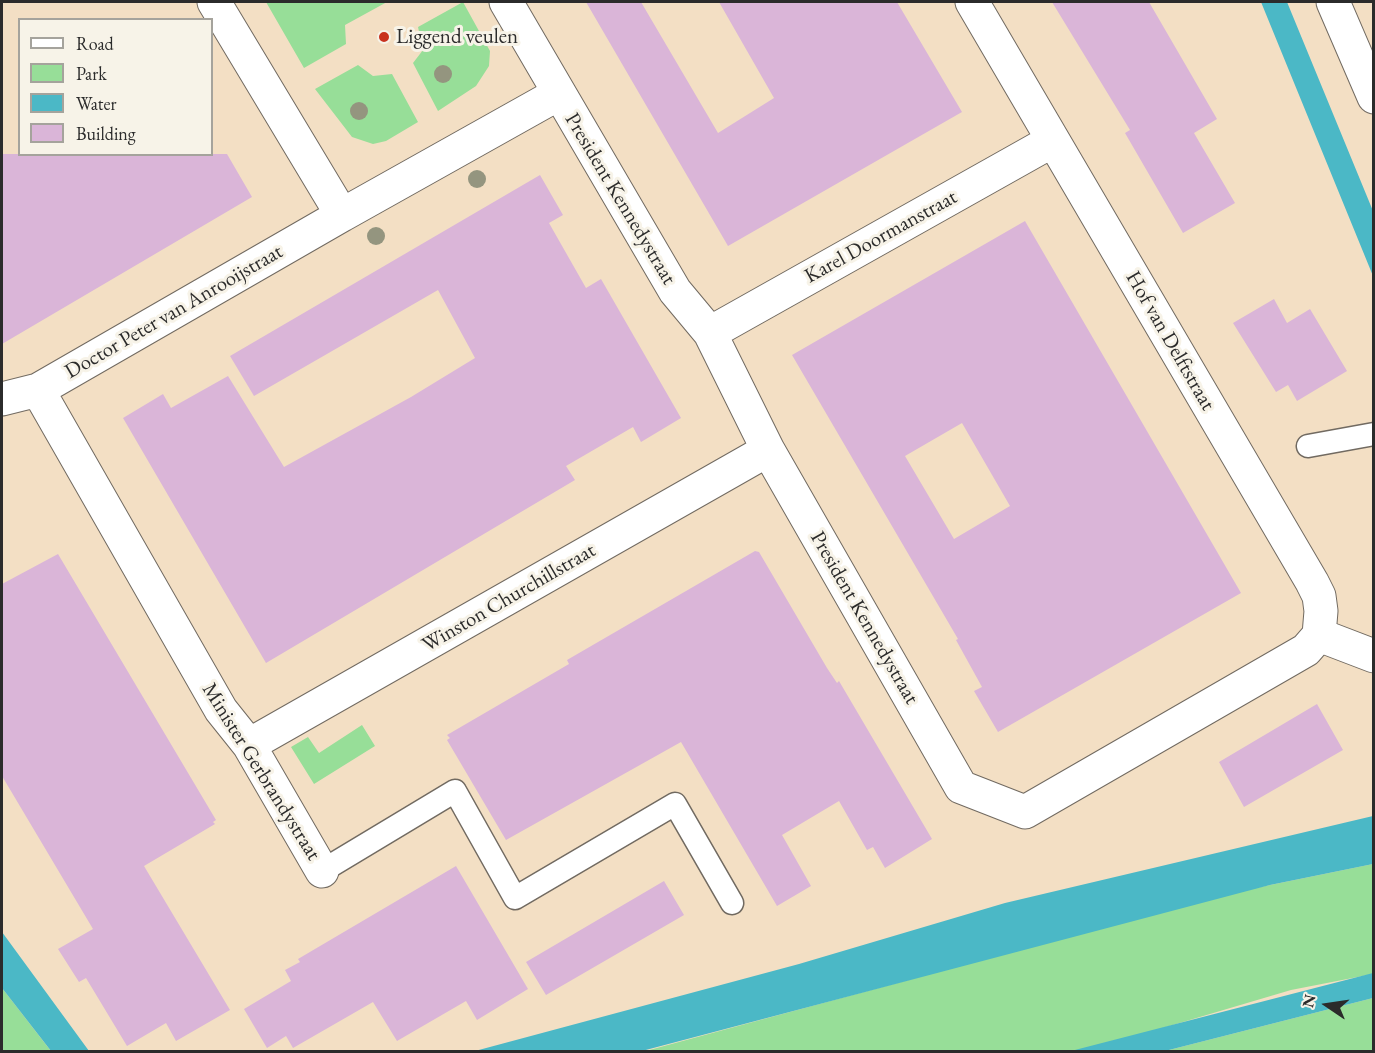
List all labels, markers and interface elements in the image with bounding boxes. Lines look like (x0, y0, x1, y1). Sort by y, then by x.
legend (18, 18, 213, 156)
place label: Liggend veulen (396, 24, 518, 50)
marker: Liggend veulen (377, 30, 391, 44)
text: Road (76, 32, 114, 55)
text: Park (76, 62, 107, 85)
text: Water (76, 92, 117, 115)
street label: President Kennedystraat (559, 109, 681, 289)
text: Building (76, 122, 136, 145)
street label: Karel Doormanstraat (800, 185, 962, 289)
street label: Doctor Peter van Anrooijstraat (61, 239, 287, 385)
street label: Hof van Delftstraat (1120, 267, 1220, 415)
street label: President Kennedystraat (804, 527, 924, 709)
street label: Winston Churchillstraat (418, 538, 600, 658)
street label: Minister Gerbrandystraat (196, 679, 326, 865)
north arrow (1297, 975, 1357, 1035)
text: N (1297, 992, 1321, 1010)

